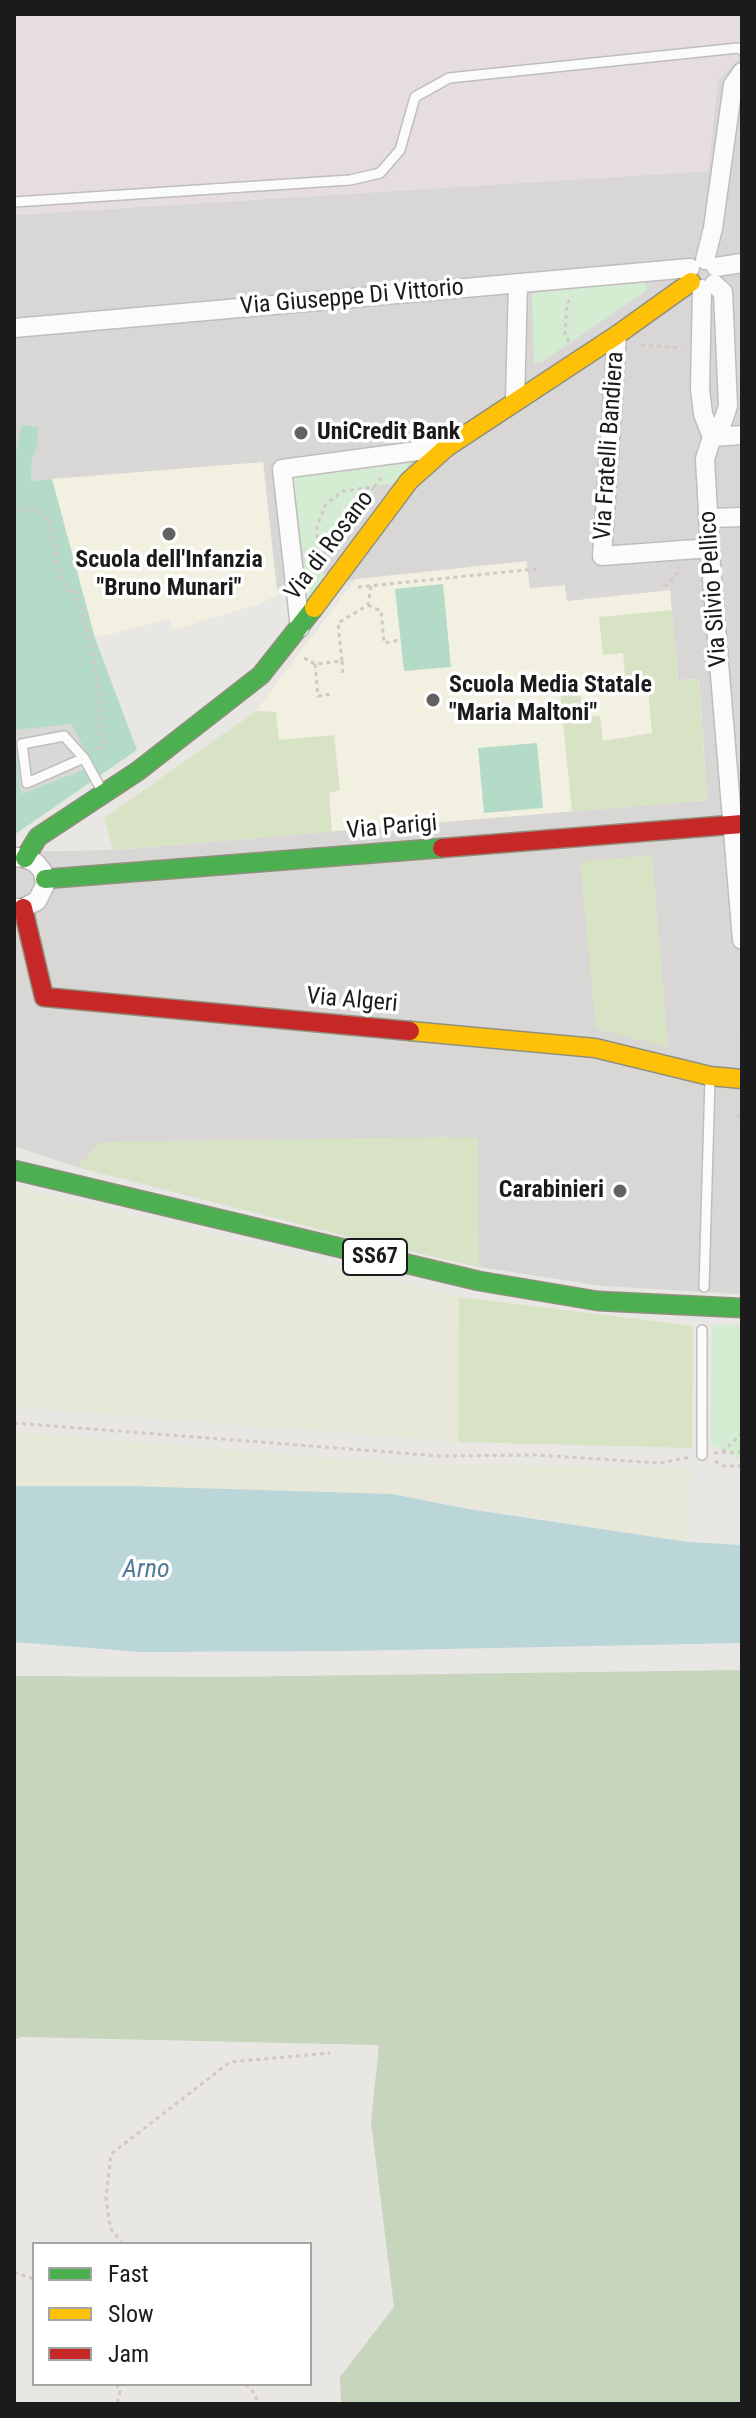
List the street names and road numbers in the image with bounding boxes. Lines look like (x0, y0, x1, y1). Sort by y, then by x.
street label: Via Giuseppe Di Vittorio (239, 274, 465, 322)
street label: Via Fratelli Bandiera (589, 351, 631, 541)
street label: Via di Rosano (279, 486, 381, 606)
street label: Via Silvio Pellico (694, 510, 734, 668)
street label: Via Parigi (346, 810, 438, 846)
street label: Via Algeri (305, 983, 399, 1019)
road number: SS67 (343, 1239, 407, 1275)

